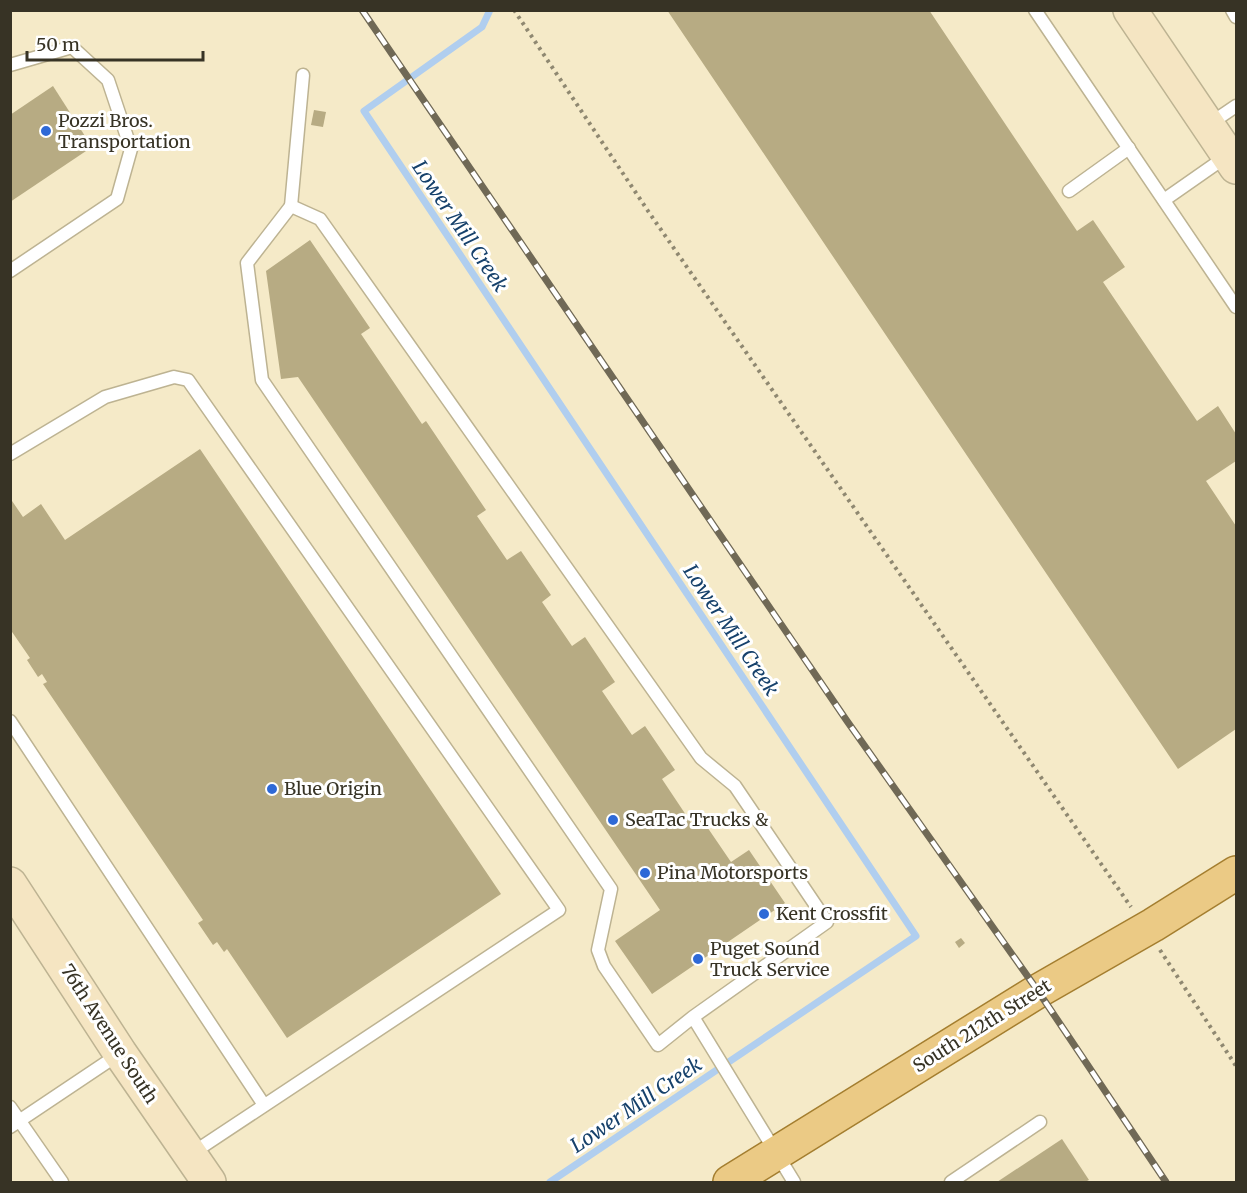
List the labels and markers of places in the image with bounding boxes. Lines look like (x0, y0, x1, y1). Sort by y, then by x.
place label: Pozzi Bros. Transportation (58, 109, 191, 153)
marker: Pozzi Bros. Transportation (39, 124, 53, 138)
place label: Blue Origin (284, 777, 382, 800)
marker: Blue Origin (265, 782, 279, 796)
place label: SeaTac Trucks & (625, 808, 769, 831)
marker: SeaTac Trucks & (606, 813, 620, 827)
place label: Pina Motorsports (657, 861, 808, 884)
marker: Pina Motorsports (638, 866, 652, 880)
place label: Kent Crossfit (776, 902, 888, 925)
marker: Kent Crossfit (757, 907, 771, 921)
place label: Puget Sound Truck Service (710, 937, 830, 981)
marker: Puget Sound Truck Service (691, 952, 705, 966)

